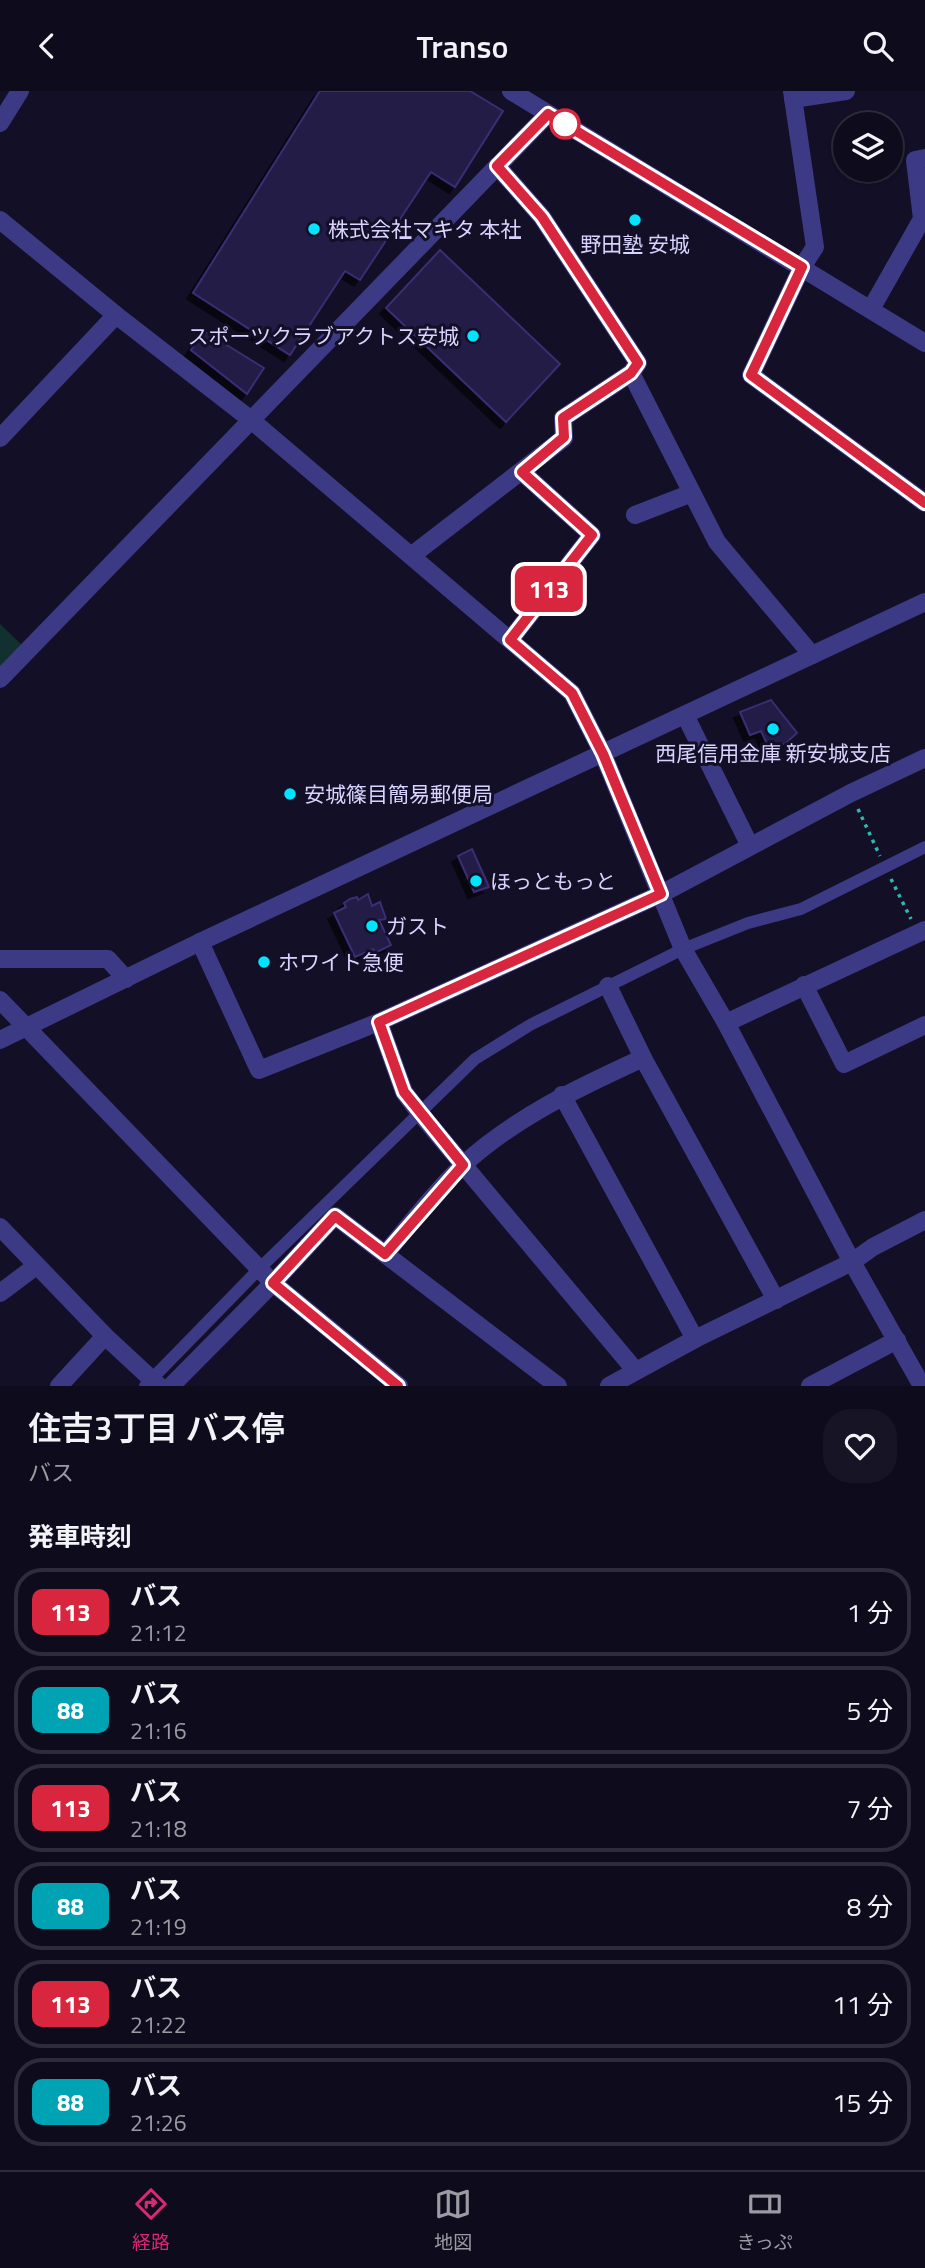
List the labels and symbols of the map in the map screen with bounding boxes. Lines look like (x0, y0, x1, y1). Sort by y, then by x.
unlabelled marker (550, 109, 580, 139)
marker: 野田塾 安城 (627, 212, 643, 228)
place label: 株式会社マキタ 本社 (328, 213, 522, 245)
marker: 株式会社マキタ 本社 (306, 221, 322, 237)
place label: 野田塾 安城 (580, 228, 690, 260)
place label: スポーツクラブアクトス安城 (187, 320, 459, 352)
marker: スポーツクラブアクトス安城 (465, 328, 481, 344)
line badge: 113 (509, 566, 589, 612)
marker: 西尾信用金庫 新安城支店 (765, 721, 781, 737)
place label: 西尾信用金庫 新安城支店 (655, 737, 891, 769)
place label: 安城篠目簡易郵便局 (304, 778, 493, 810)
marker: 安城篠目簡易郵便局 (282, 786, 298, 802)
place label: ほっともっと (490, 865, 616, 897)
marker: ほっともっと (468, 873, 484, 889)
place label: ガスト (386, 910, 449, 942)
marker: ガスト (364, 918, 380, 934)
place label: ホワイト急便 (278, 946, 404, 978)
marker: ホワイト急便 (256, 954, 272, 970)

